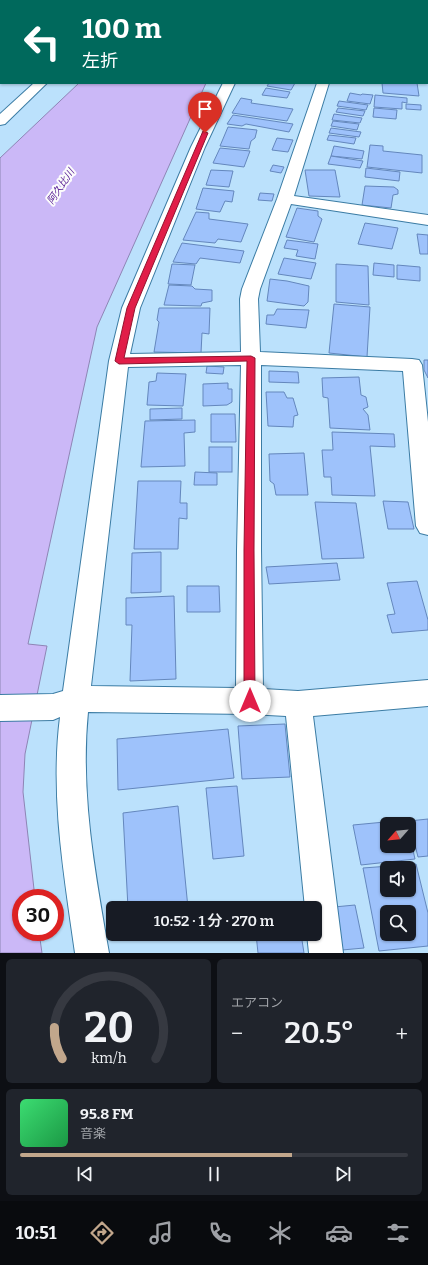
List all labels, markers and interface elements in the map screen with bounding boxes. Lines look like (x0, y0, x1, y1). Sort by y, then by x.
text: 100 m (82, 12, 161, 45)
icon: left (16, 16, 68, 68)
text: 左折 (82, 50, 118, 72)
pin (188, 92, 222, 133)
icon: arrive (194, 98, 216, 120)
water label: 阿久比川 (45, 166, 78, 206)
position arrow (229, 680, 271, 722)
north arrow (380, 817, 416, 853)
map controls (380, 817, 416, 941)
button: sound (380, 861, 416, 897)
speed limit sign: 30 (12, 889, 64, 941)
button: search (380, 905, 416, 941)
text: 10:52 · 1 分 · 270 m (154, 912, 274, 930)
text: エアコン (231, 995, 283, 1010)
text: 20 (84, 1003, 133, 1053)
text: 20.5° (284, 1015, 354, 1051)
text: − (231, 1020, 243, 1047)
text: + (395, 1020, 408, 1047)
text: km/h (91, 1050, 126, 1067)
text: 95.8 FM (80, 1105, 133, 1123)
text: 音楽 (80, 1126, 106, 1141)
icon: previous (74, 1163, 96, 1185)
icon: pause (203, 1163, 225, 1185)
icon: next (332, 1163, 354, 1185)
icon: directions (88, 1219, 116, 1247)
icon: music (147, 1219, 175, 1247)
icon: phone (206, 1219, 234, 1247)
icon: climate (266, 1219, 294, 1247)
icon: car (325, 1219, 353, 1247)
icon: filters (384, 1219, 412, 1247)
text: 10:51 (16, 1222, 56, 1244)

